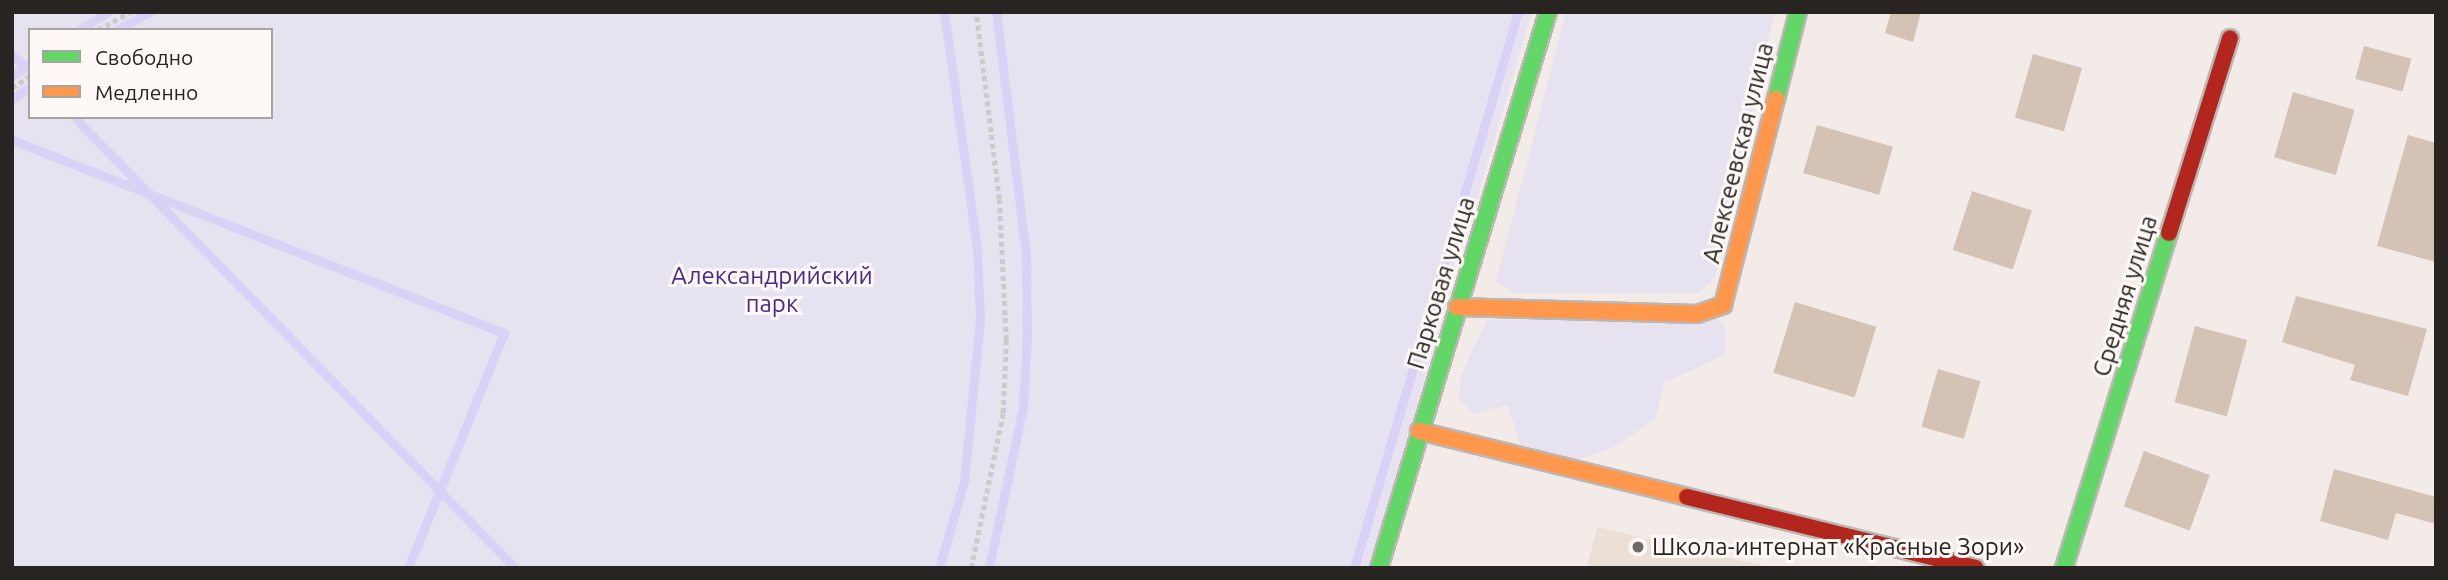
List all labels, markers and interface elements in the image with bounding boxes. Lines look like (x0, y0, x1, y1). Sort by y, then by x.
legend (28, 28, 273, 119)
street label: Алексеевская улица (1697, 40, 1779, 266)
text: Свободно (95, 45, 193, 69)
text: Медленно (95, 80, 198, 104)
street label: Парковая улица (1401, 193, 1481, 373)
street label: Средняя улица (2087, 212, 2163, 380)
park label: Александрийский парк (671, 262, 873, 318)
place label: Школа-интернат «Красные Зори» (1652, 533, 2024, 561)
marker: Школа-интернат «Красные Зори» (1630, 539, 1646, 555)

